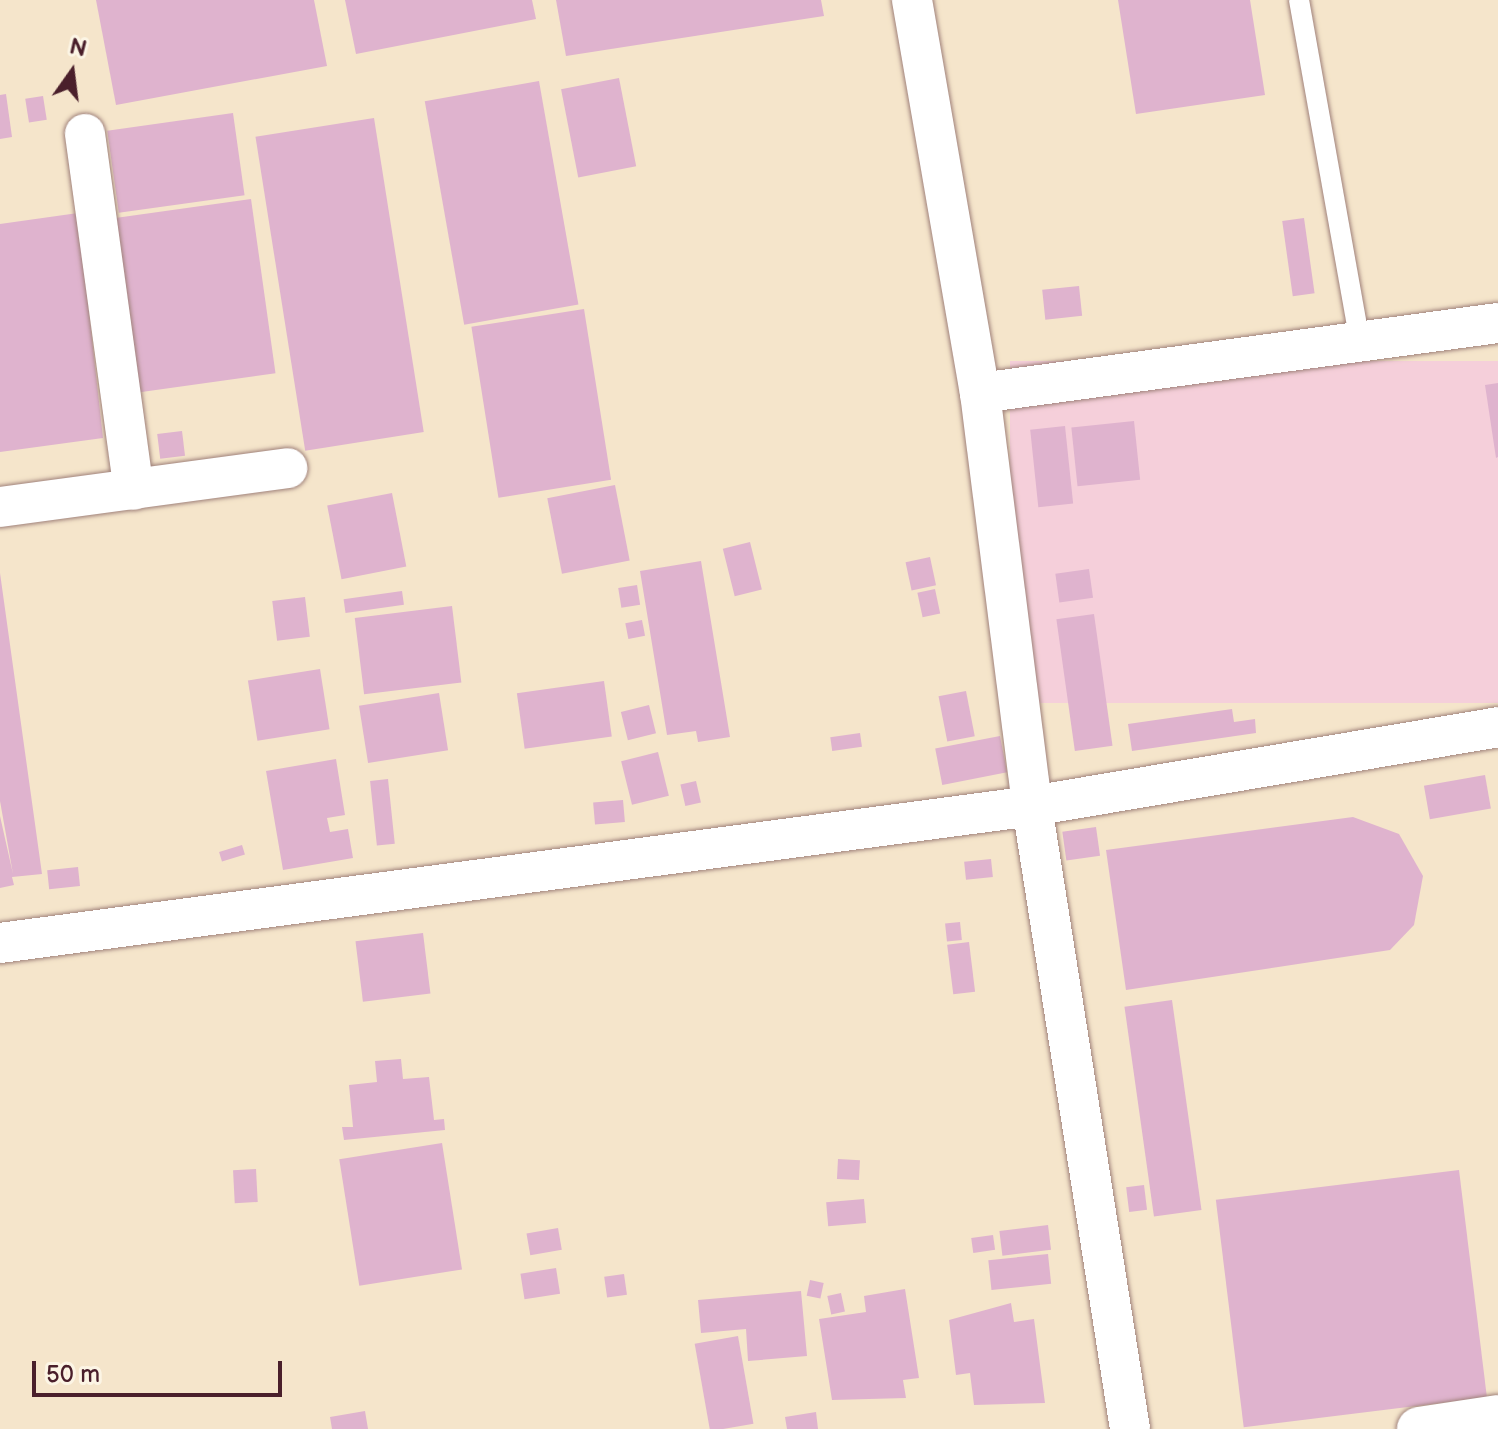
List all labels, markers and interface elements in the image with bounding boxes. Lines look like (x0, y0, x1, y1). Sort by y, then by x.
north arrow (32, 32, 112, 112)
text: N (67, 33, 89, 63)
scale bar (36, 1345, 286, 1395)
text: 50 m (46, 1360, 100, 1389)

